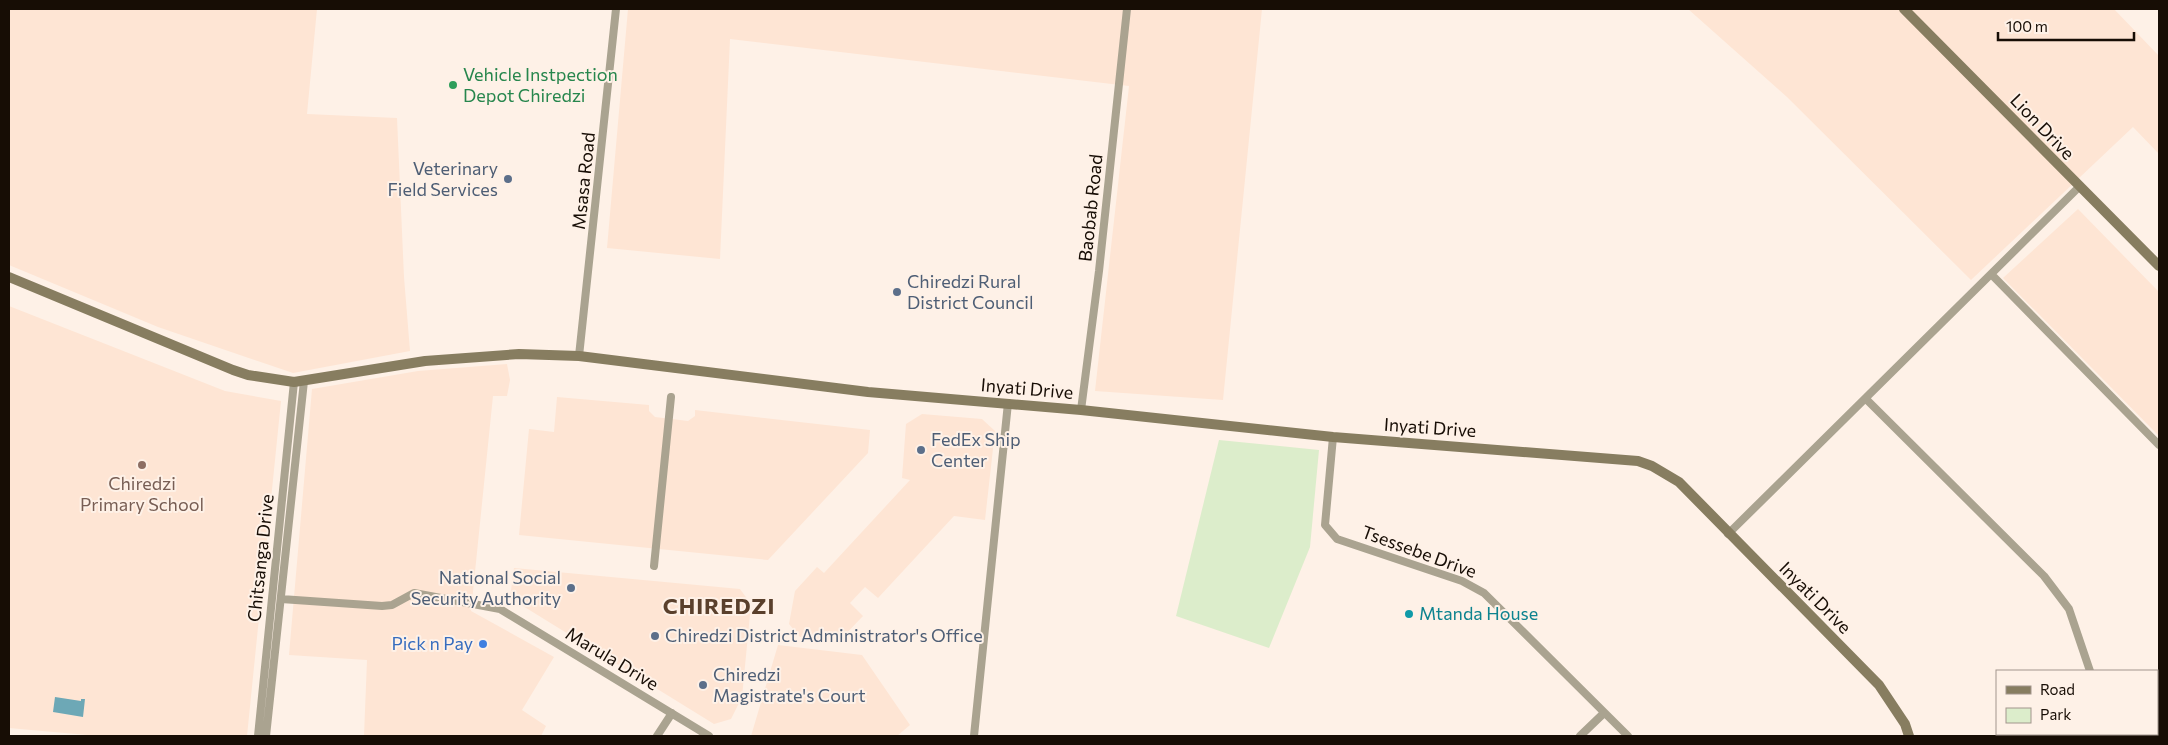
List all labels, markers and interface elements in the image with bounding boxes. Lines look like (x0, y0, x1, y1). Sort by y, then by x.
scale bar (1998, 10, 2134, 42)
text: 100 m (2006, 17, 2048, 35)
place label: Vehicle Instpection Depot Chiredzi (463, 63, 618, 106)
marker: Vehicle Instpection Depot Chiredzi (447, 79, 459, 91)
street label: Lion Drive (2006, 89, 2079, 164)
street label: Msasa Road (567, 131, 599, 231)
street label: Baobab Road (1073, 153, 1107, 263)
place label: Veterinary Field Services (387, 157, 498, 200)
marker: Veterinary Field Services (502, 173, 514, 185)
place label: Chiredzi Rural District Council (907, 270, 1034, 313)
marker: Chiredzi Rural District Council (891, 286, 903, 298)
street label: Inyati Drive (980, 373, 1074, 403)
street label: Inyati Drive (1383, 413, 1477, 441)
place label: FedEx Ship Center (931, 428, 1021, 471)
marker: FedEx Ship Center (915, 444, 927, 456)
marker: Chiredzi Primary School (136, 459, 148, 471)
place label: Chiredzi Primary School (80, 472, 204, 515)
street label: Chitsanga Drive (242, 493, 278, 623)
street label: Tsessebe Drive (1359, 520, 1480, 582)
street label: Inyati Drive (1775, 557, 1856, 638)
place label: National Social Security Authority (411, 566, 561, 609)
marker: National Social Security Authority (565, 582, 577, 594)
district label: CHIREDZI (663, 592, 775, 619)
place label: Mtanda House (1419, 602, 1538, 624)
marker: Mtanda House (1403, 608, 1415, 620)
street label: Marula Drive (562, 622, 663, 695)
place label: Chiredzi District Administrator's Office (665, 624, 983, 646)
marker: Chiredzi District Administrator's Office (649, 630, 661, 642)
place label: Pick n Pay (391, 632, 473, 654)
marker: Pick n Pay (477, 638, 489, 650)
place label: Chiredzi Magistrate's Court (713, 663, 866, 706)
legend (1996, 670, 2158, 735)
marker: Chiredzi Magistrate's Court (697, 679, 709, 691)
text: Road (2040, 680, 2075, 698)
text: Park (2040, 705, 2071, 723)

